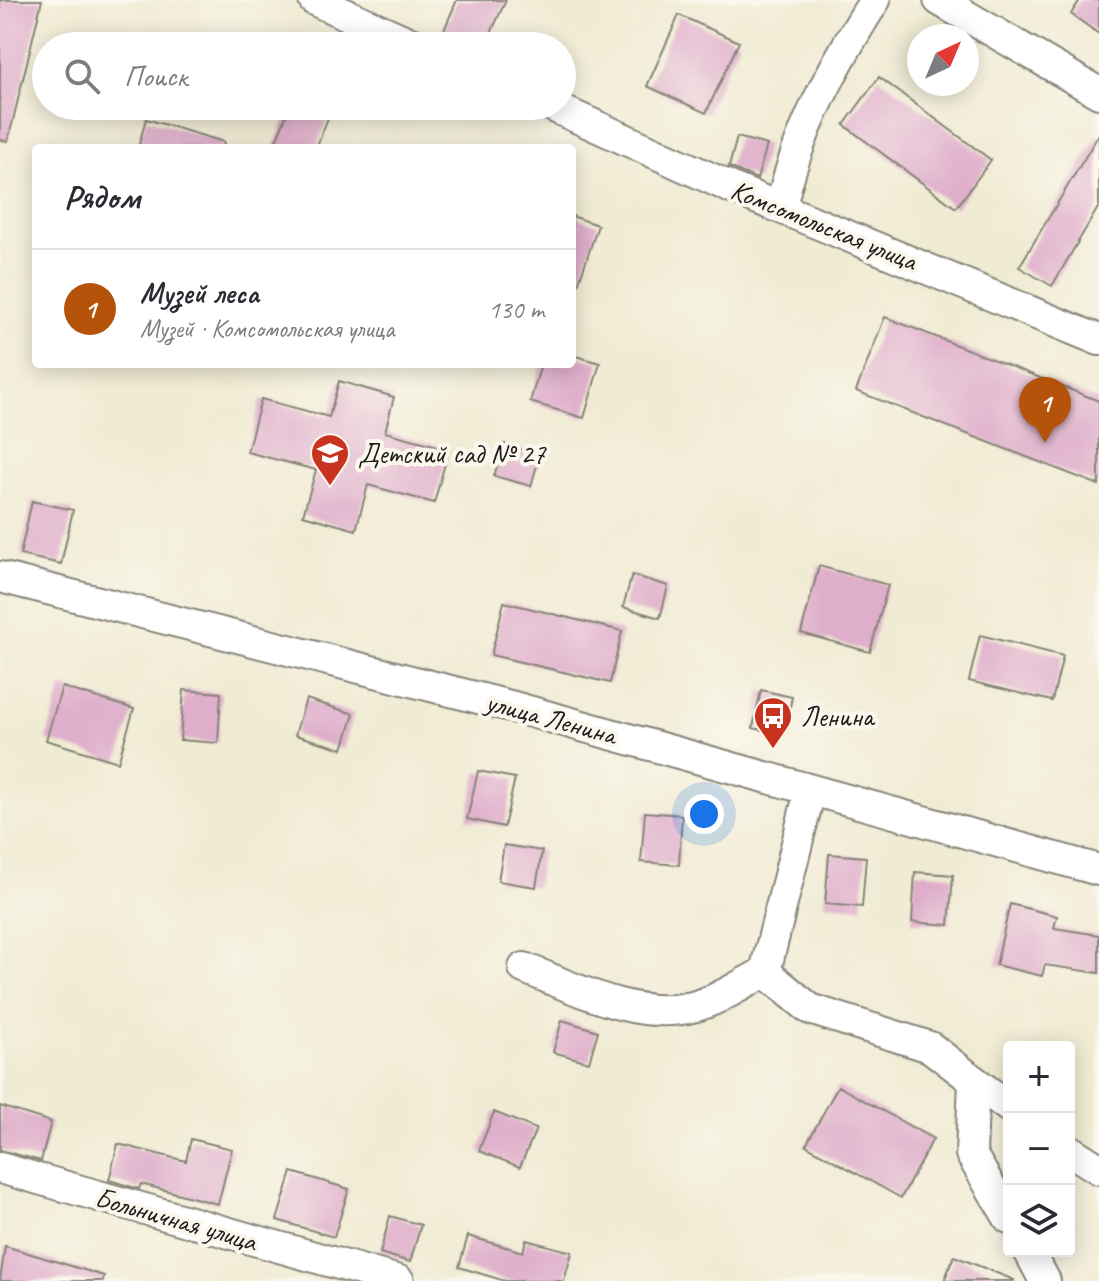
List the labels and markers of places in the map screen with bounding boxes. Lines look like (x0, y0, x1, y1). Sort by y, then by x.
pin: 1 (1019, 377, 1071, 443)
school or university icon: Детский сад № 27 (309, 432, 351, 487)
place label: Детский сад № 27 (358, 436, 547, 471)
bus stop icon: Ленина (752, 695, 794, 750)
place label: Ленина (801, 699, 876, 734)

